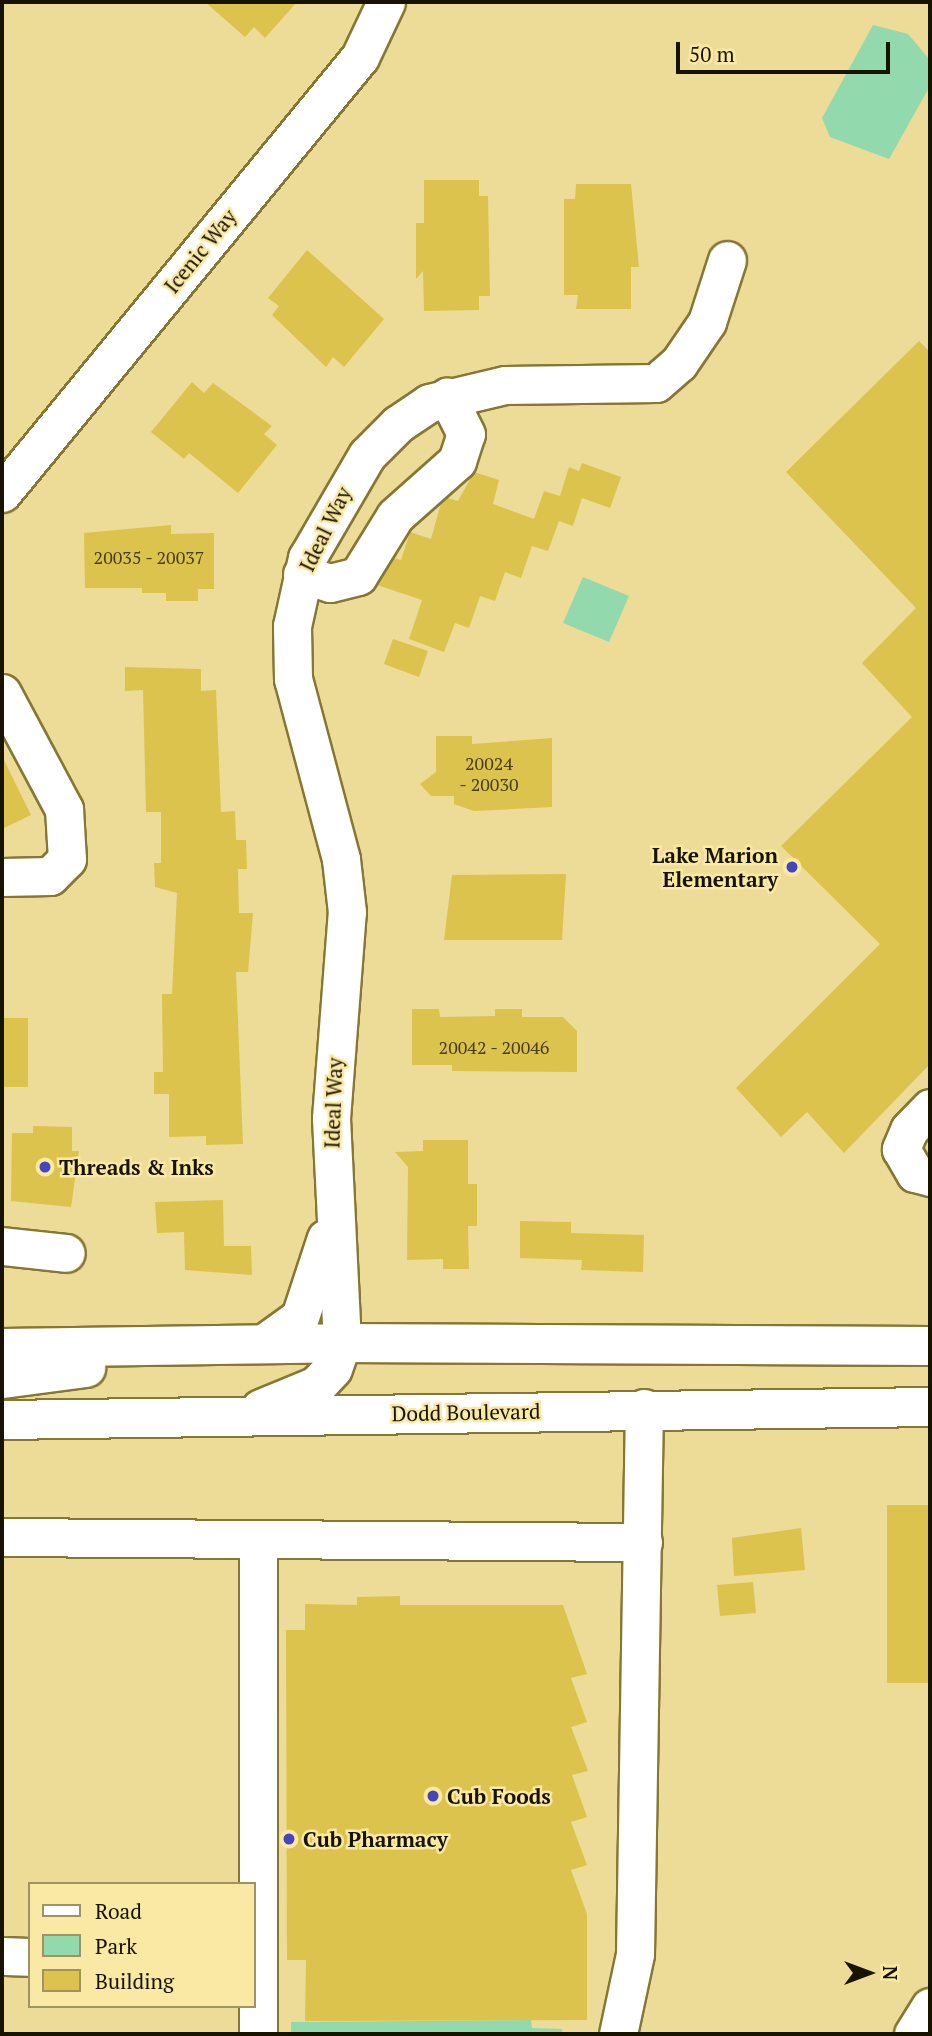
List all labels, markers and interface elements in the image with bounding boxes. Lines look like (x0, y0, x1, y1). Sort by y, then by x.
scale bar (680, 28, 894, 72)
text: 50 m (689, 40, 735, 68)
street label: Icenic Way (159, 204, 241, 298)
street label: Ideal Way (294, 483, 356, 575)
house number: 20035 - 20037 (93, 546, 205, 568)
house number: 20024 - 20030 (459, 753, 519, 796)
place label: Lake Marion Elementary (652, 842, 778, 892)
marker: Lake Marion Elementary (784, 859, 800, 875)
house number: 20042 - 20046 (438, 1036, 550, 1058)
street label: Ideal Way (319, 1057, 347, 1149)
place label: Threads & Inks (59, 1154, 214, 1180)
marker: Threads & Inks (37, 1159, 53, 1175)
street label: Dodd Boulevard (391, 1398, 541, 1426)
place label: Cub Foods (447, 1783, 551, 1809)
marker: Cub Foods (425, 1788, 441, 1804)
place label: Cub Pharmacy (303, 1826, 448, 1852)
marker: Cub Pharmacy (281, 1831, 297, 1847)
legend (28, 1882, 256, 2008)
text: Road (95, 1897, 142, 1925)
text: Park (95, 1932, 137, 1960)
north arrow (834, 1938, 904, 2008)
text: N (878, 1966, 903, 1980)
text: Building (95, 1967, 174, 1995)

